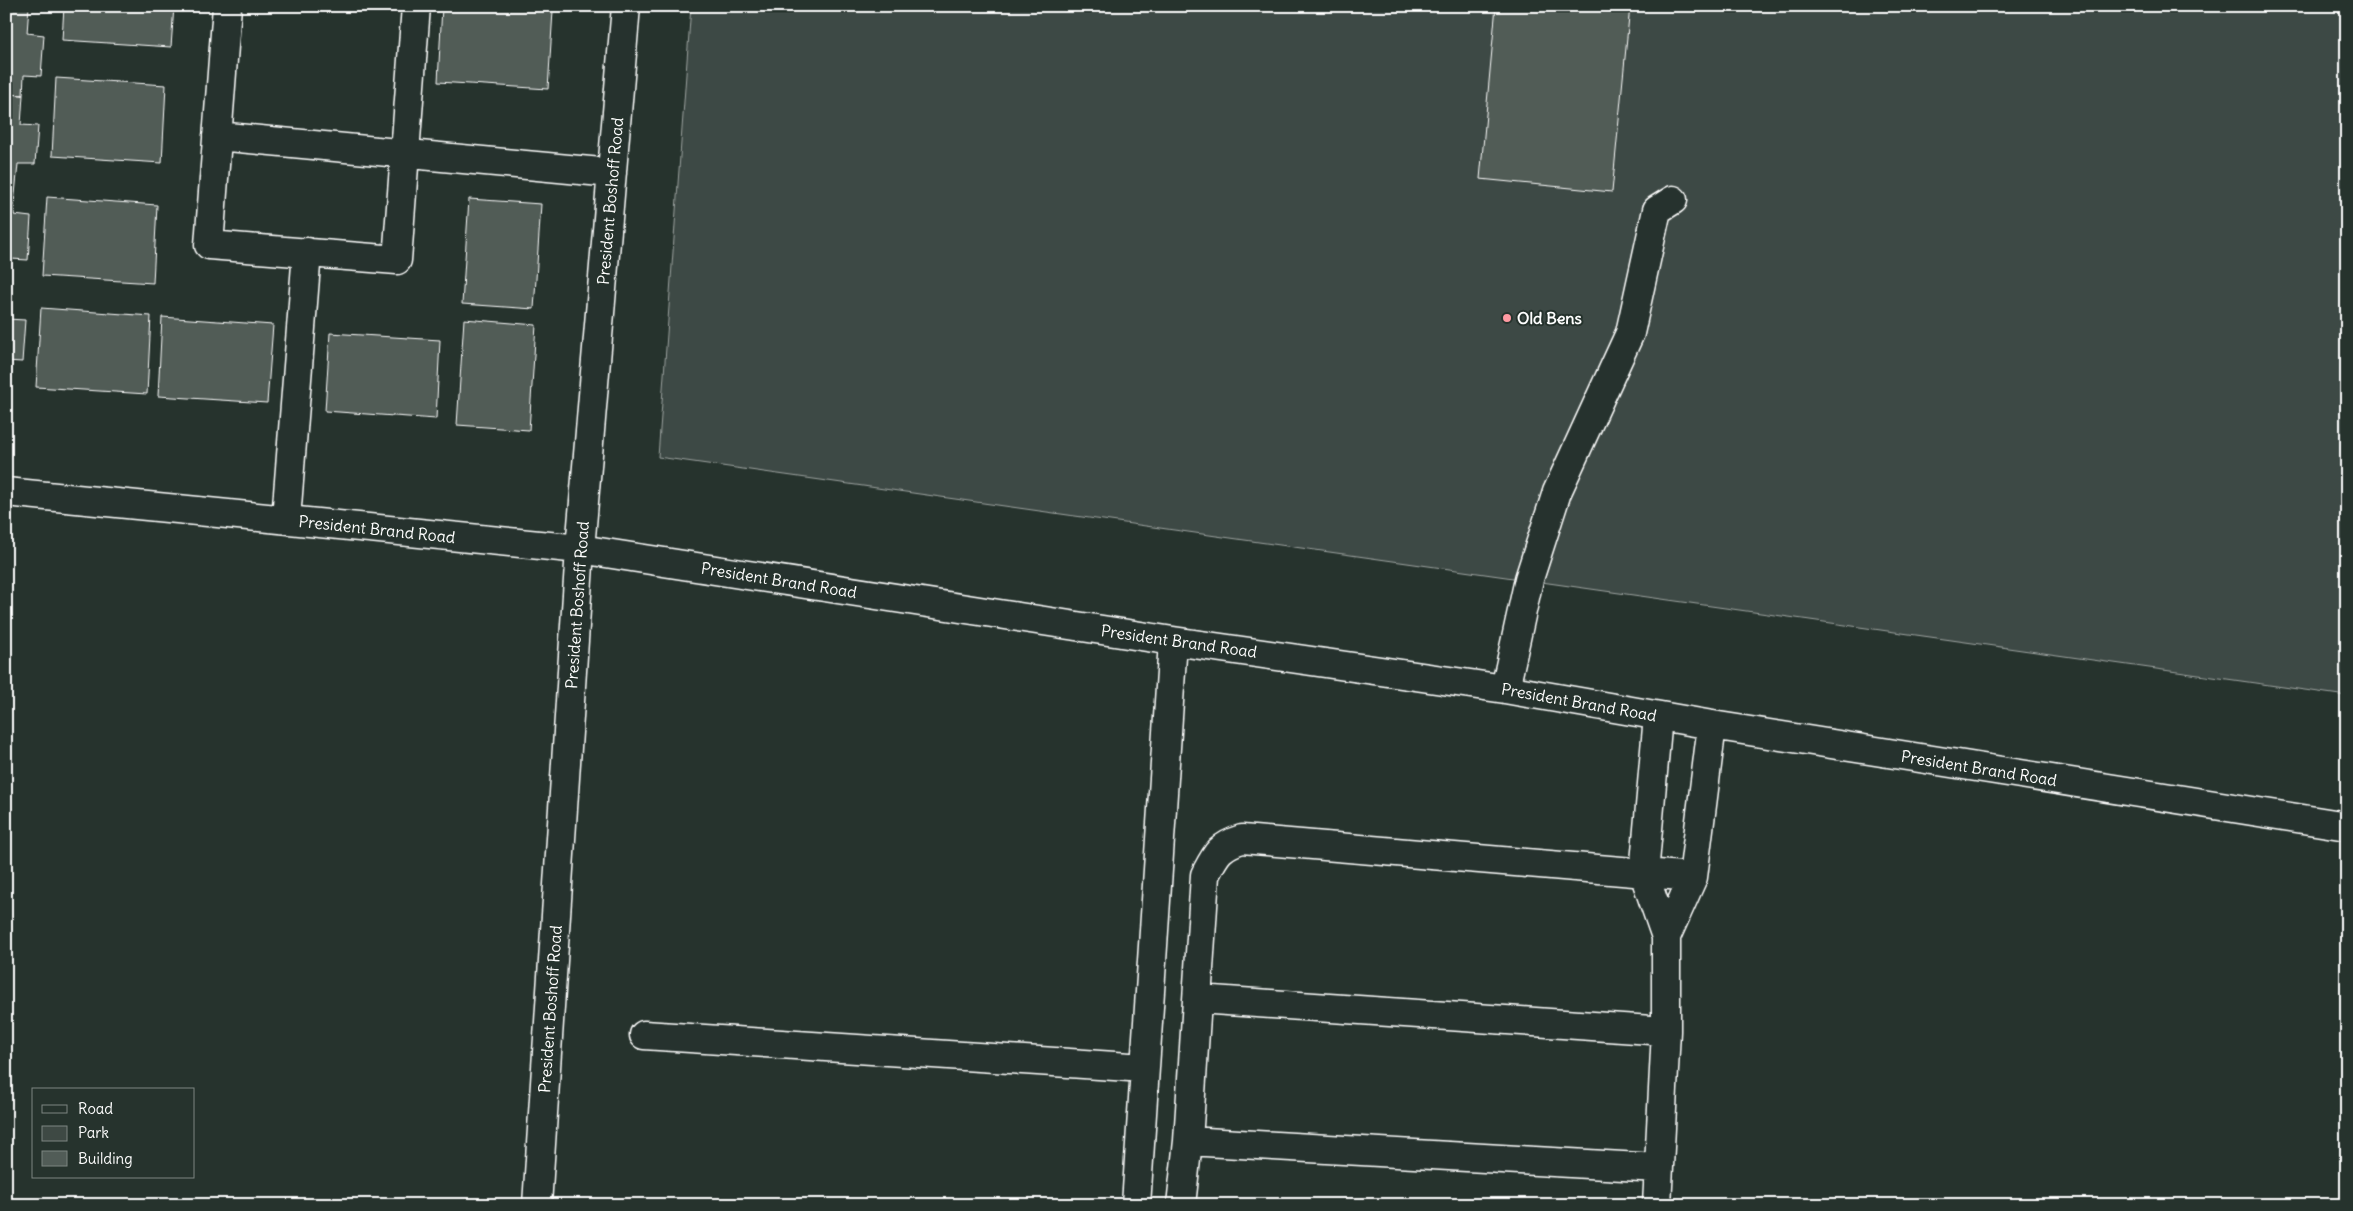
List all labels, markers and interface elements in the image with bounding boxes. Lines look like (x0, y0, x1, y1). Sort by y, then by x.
street label: President Boshoff Road (593, 116, 627, 286)
place label: Old Bens (1517, 308, 1582, 328)
marker: Old Bens (1501, 312, 1513, 324)
street label: President Brand Road (298, 511, 456, 547)
street label: President Boshoff Road (561, 520, 593, 690)
street label: President Brand Road (700, 558, 858, 602)
street label: President Brand Road (1100, 620, 1258, 662)
street label: President Brand Road (1500, 678, 1658, 726)
street label: President Brand Road (1900, 746, 2058, 790)
street label: President Boshoff Road (534, 924, 566, 1094)
legend (32, 1088, 195, 1178)
text: Road (78, 1099, 113, 1118)
text: Park (78, 1123, 109, 1142)
text: Building (78, 1149, 133, 1168)

